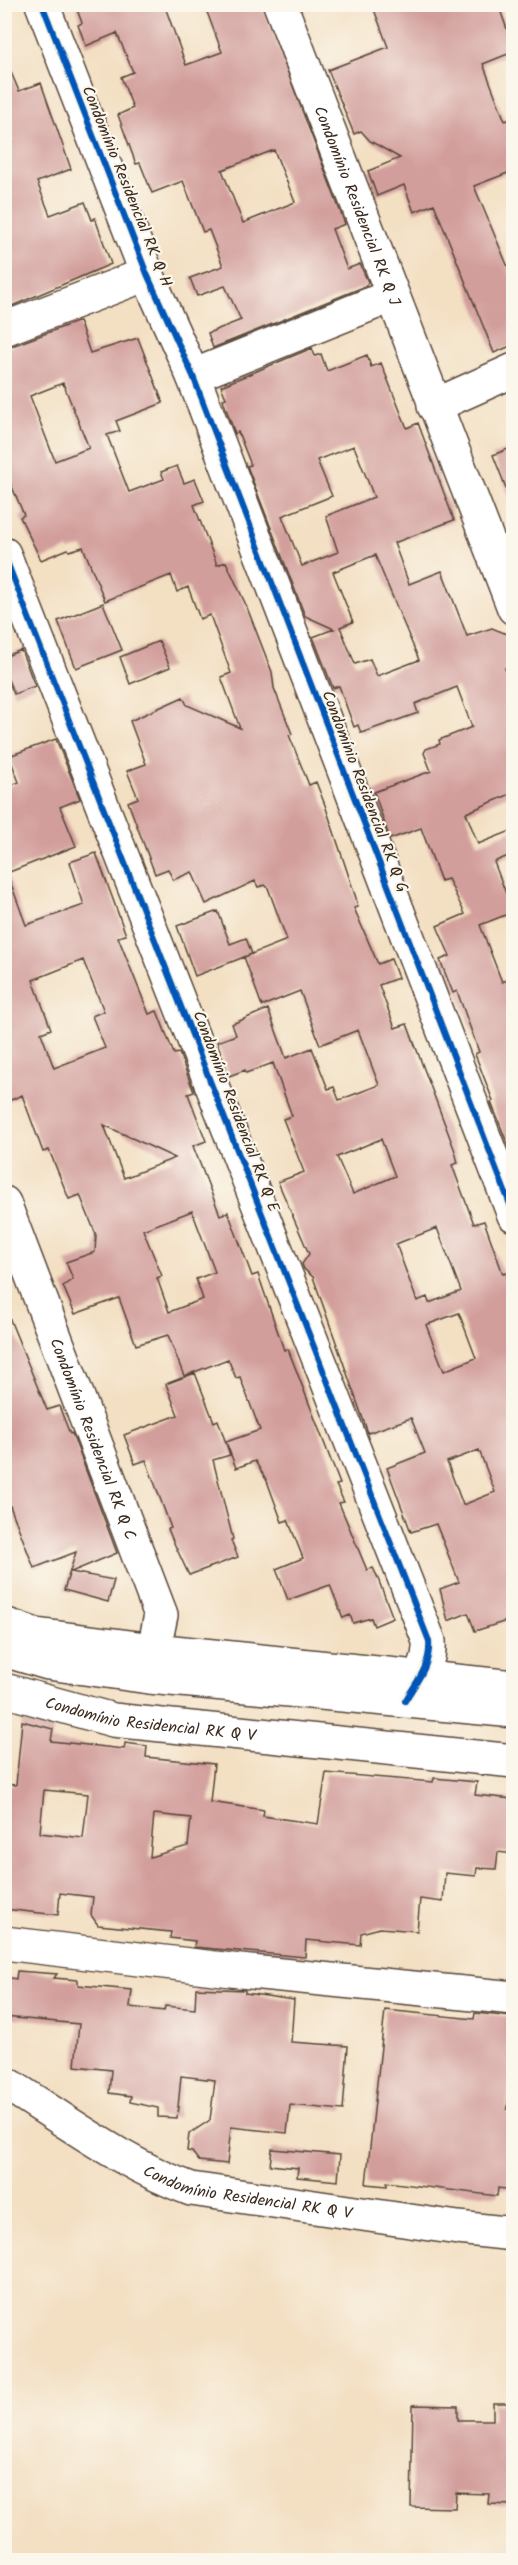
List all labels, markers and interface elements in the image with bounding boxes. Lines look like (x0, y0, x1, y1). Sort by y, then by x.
street label: Condomínio Residencial RK Q H (75, 82, 179, 291)
street label: Condomínio Residencial RK Q J (307, 102, 407, 310)
street label: Condomínio Residencial RK Q G (315, 687, 415, 896)
street label: Condomínio Residencial RK Q E (186, 1007, 286, 1217)
street label: Condomínio Residencial RK Q C (42, 1334, 142, 1544)
street label: Condomínio Residencial RK Q V (42, 1691, 258, 1749)
street label: Condomínio Residencial RK Q V (138, 2159, 355, 2227)

